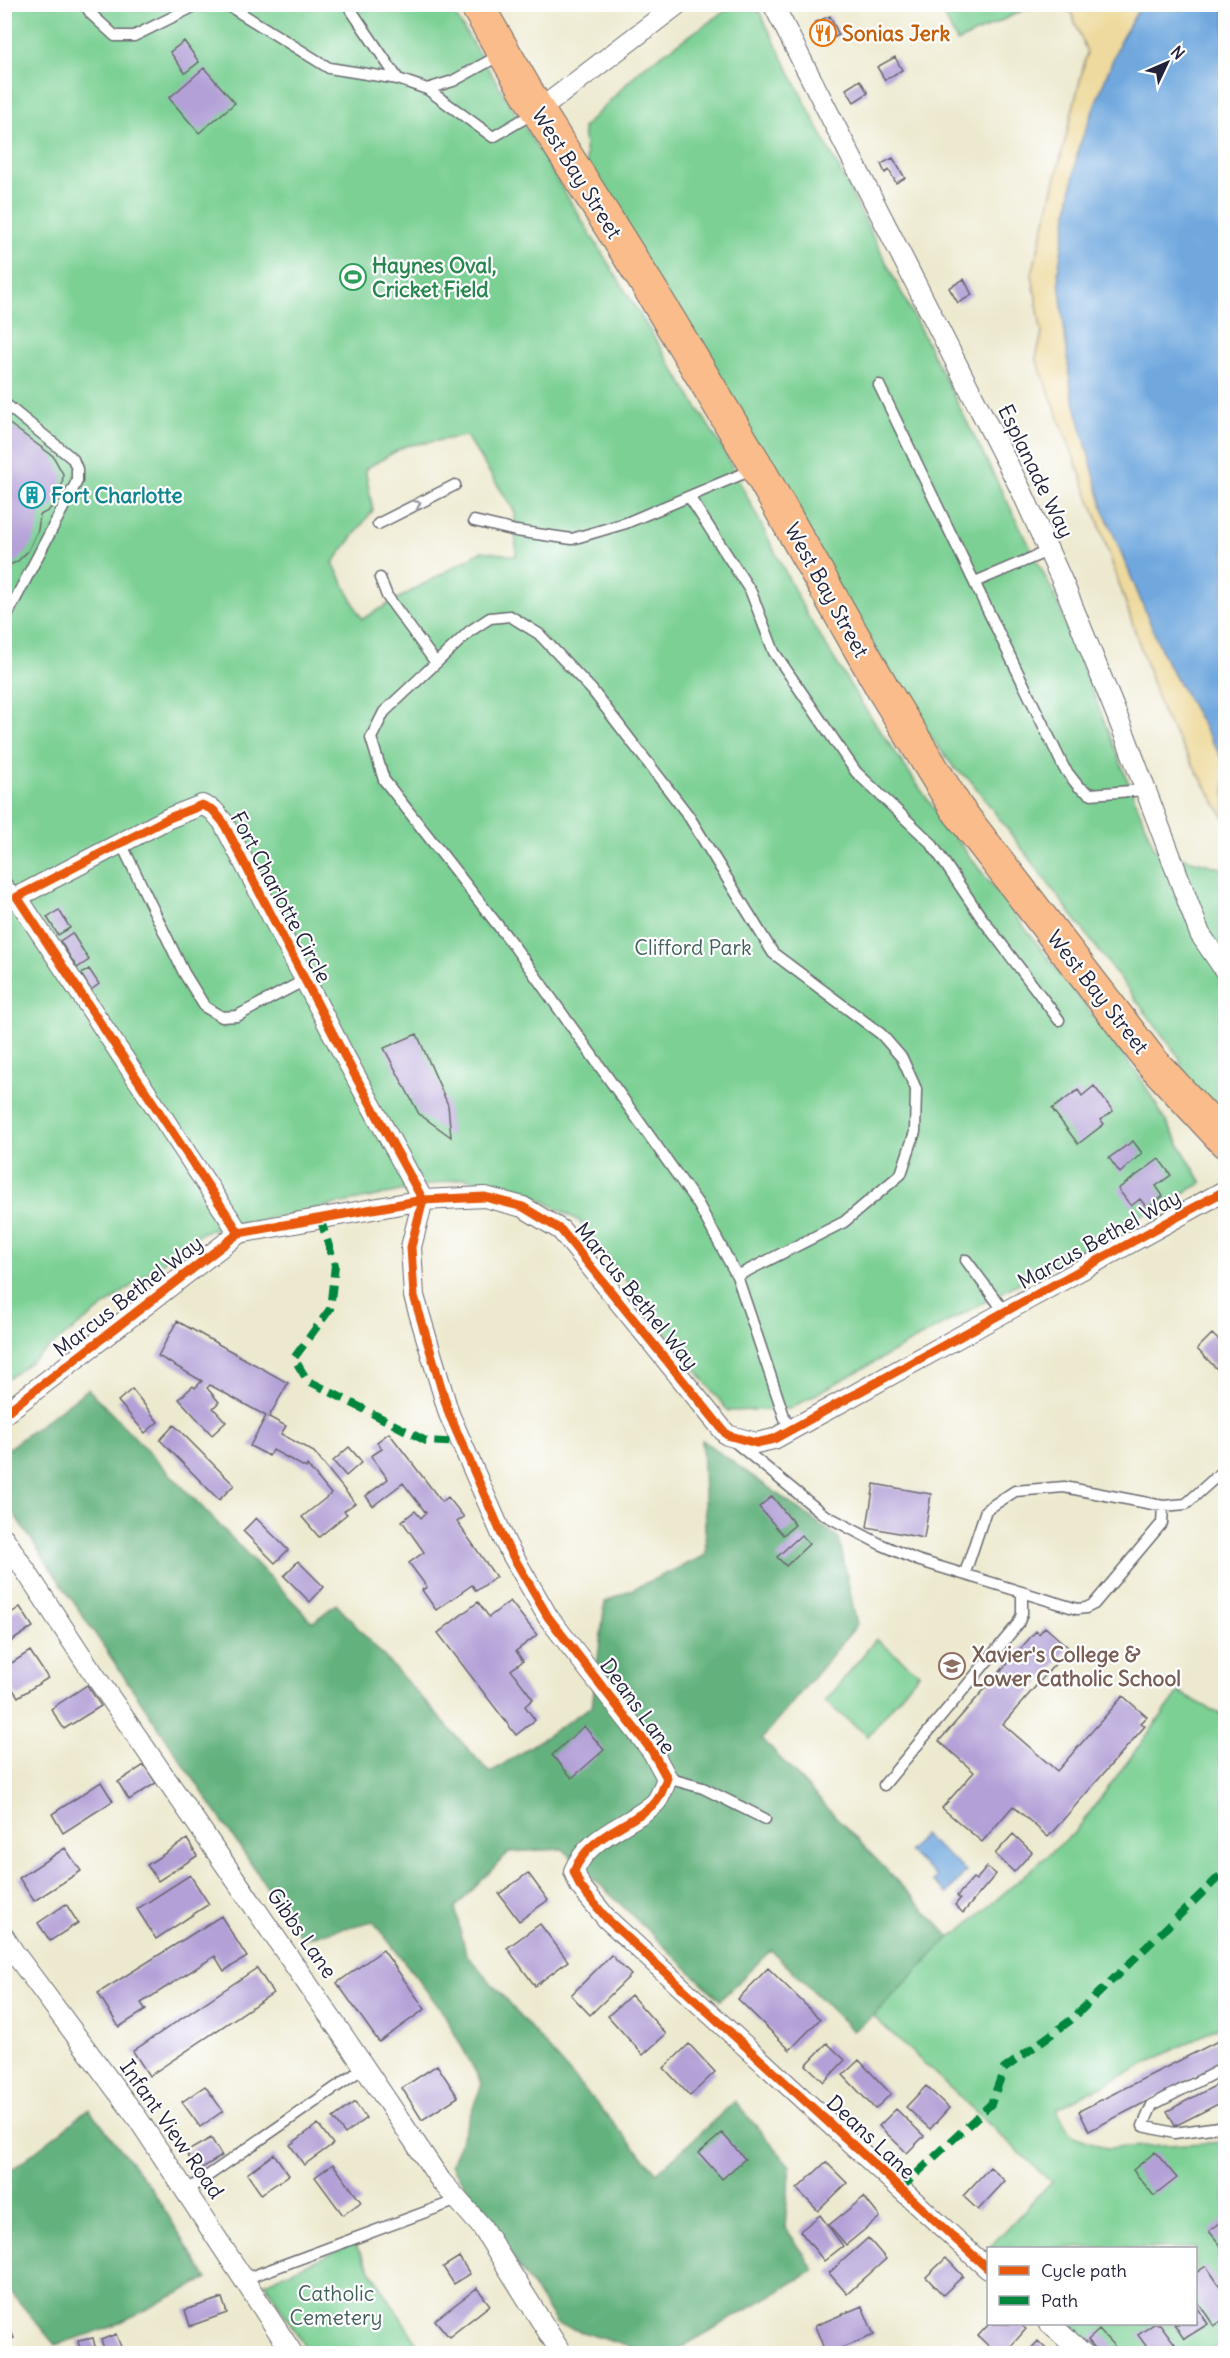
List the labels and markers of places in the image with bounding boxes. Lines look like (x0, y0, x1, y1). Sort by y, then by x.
restaurant icon: Sonias Jerk (808, 18, 838, 48)
place label: Sonias Jerk (842, 20, 950, 47)
place label: Haynes Oval, Cricket Field (372, 252, 496, 303)
sports icon: Haynes Oval, Cricket Field (338, 262, 368, 292)
building icon: Fort Charlotte (17, 480, 47, 510)
place label: Fort Charlotte (51, 482, 183, 509)
place label: Xavier's College & Lower Catholic School (972, 1641, 1181, 1692)
school or university icon: Xavier's College & Lower Catholic School (937, 1651, 967, 1681)

